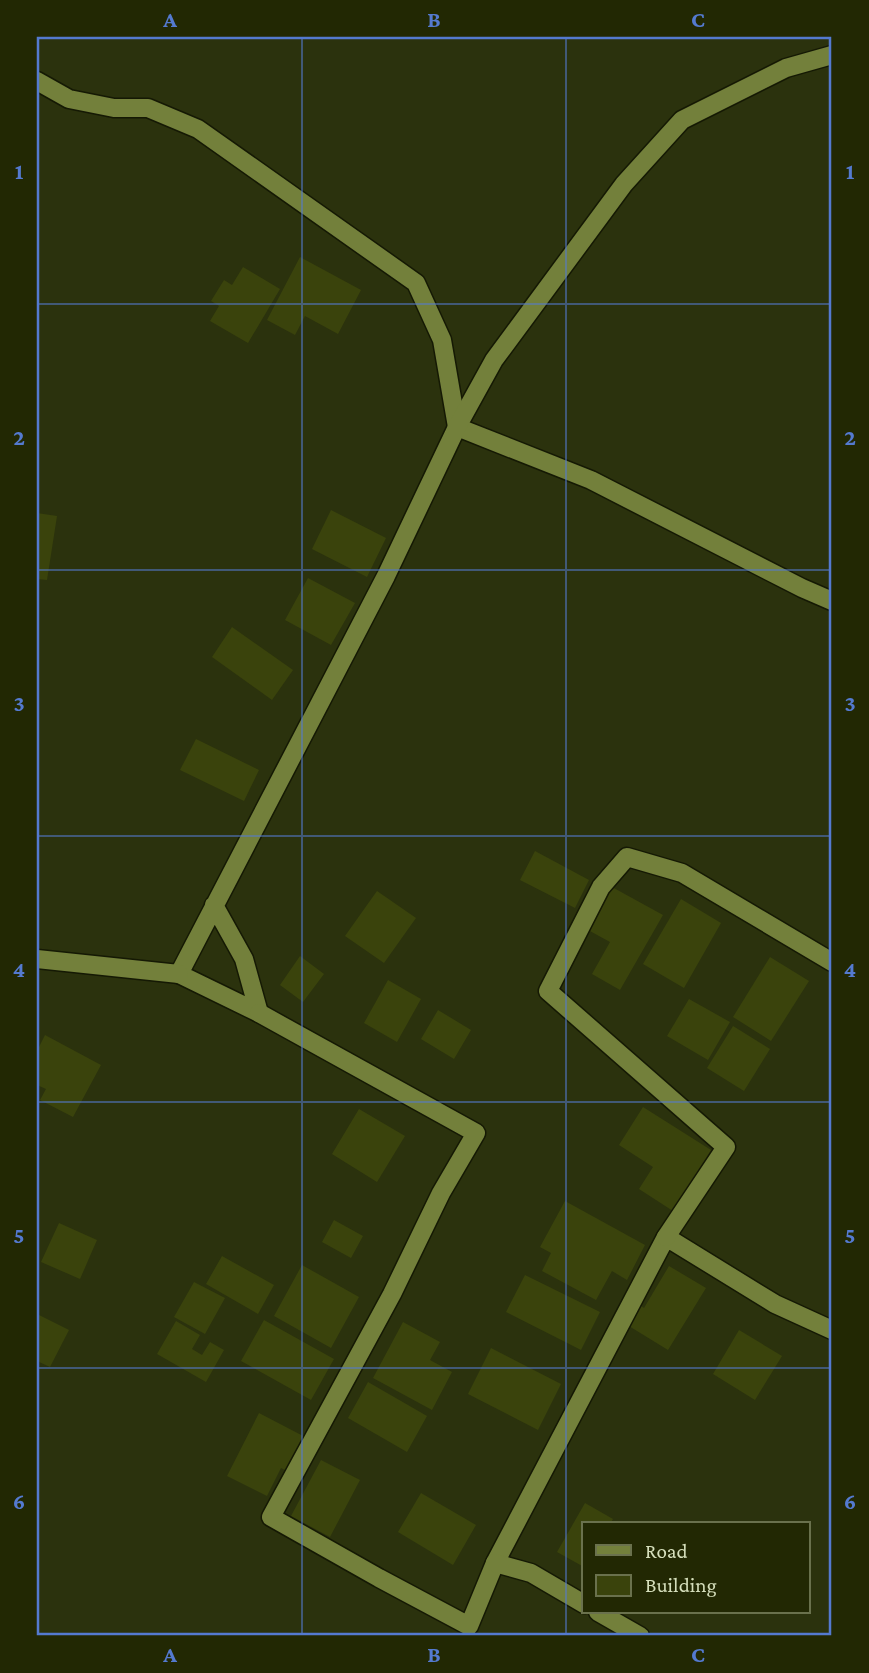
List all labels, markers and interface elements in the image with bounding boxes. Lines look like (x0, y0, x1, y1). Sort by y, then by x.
text: A (162, 6, 177, 32)
text: B (427, 6, 441, 32)
text: C (691, 6, 705, 32)
text: 1 (15, 158, 24, 184)
text: 1 (846, 158, 855, 184)
text: 2 (13, 424, 25, 450)
text: 2 (844, 424, 856, 450)
text: 3 (13, 690, 25, 716)
text: 3 (844, 690, 856, 716)
text: 4 (13, 956, 25, 982)
text: 4 (844, 956, 856, 982)
text: 5 (13, 1222, 25, 1248)
text: 5 (844, 1222, 856, 1248)
text: 6 (13, 1488, 25, 1514)
text: 6 (844, 1488, 856, 1514)
legend (582, 1522, 810, 1614)
text: Road (645, 1539, 688, 1563)
text: Building (645, 1573, 717, 1597)
text: A (162, 1641, 177, 1667)
text: B (427, 1641, 441, 1667)
text: C (691, 1641, 705, 1667)

